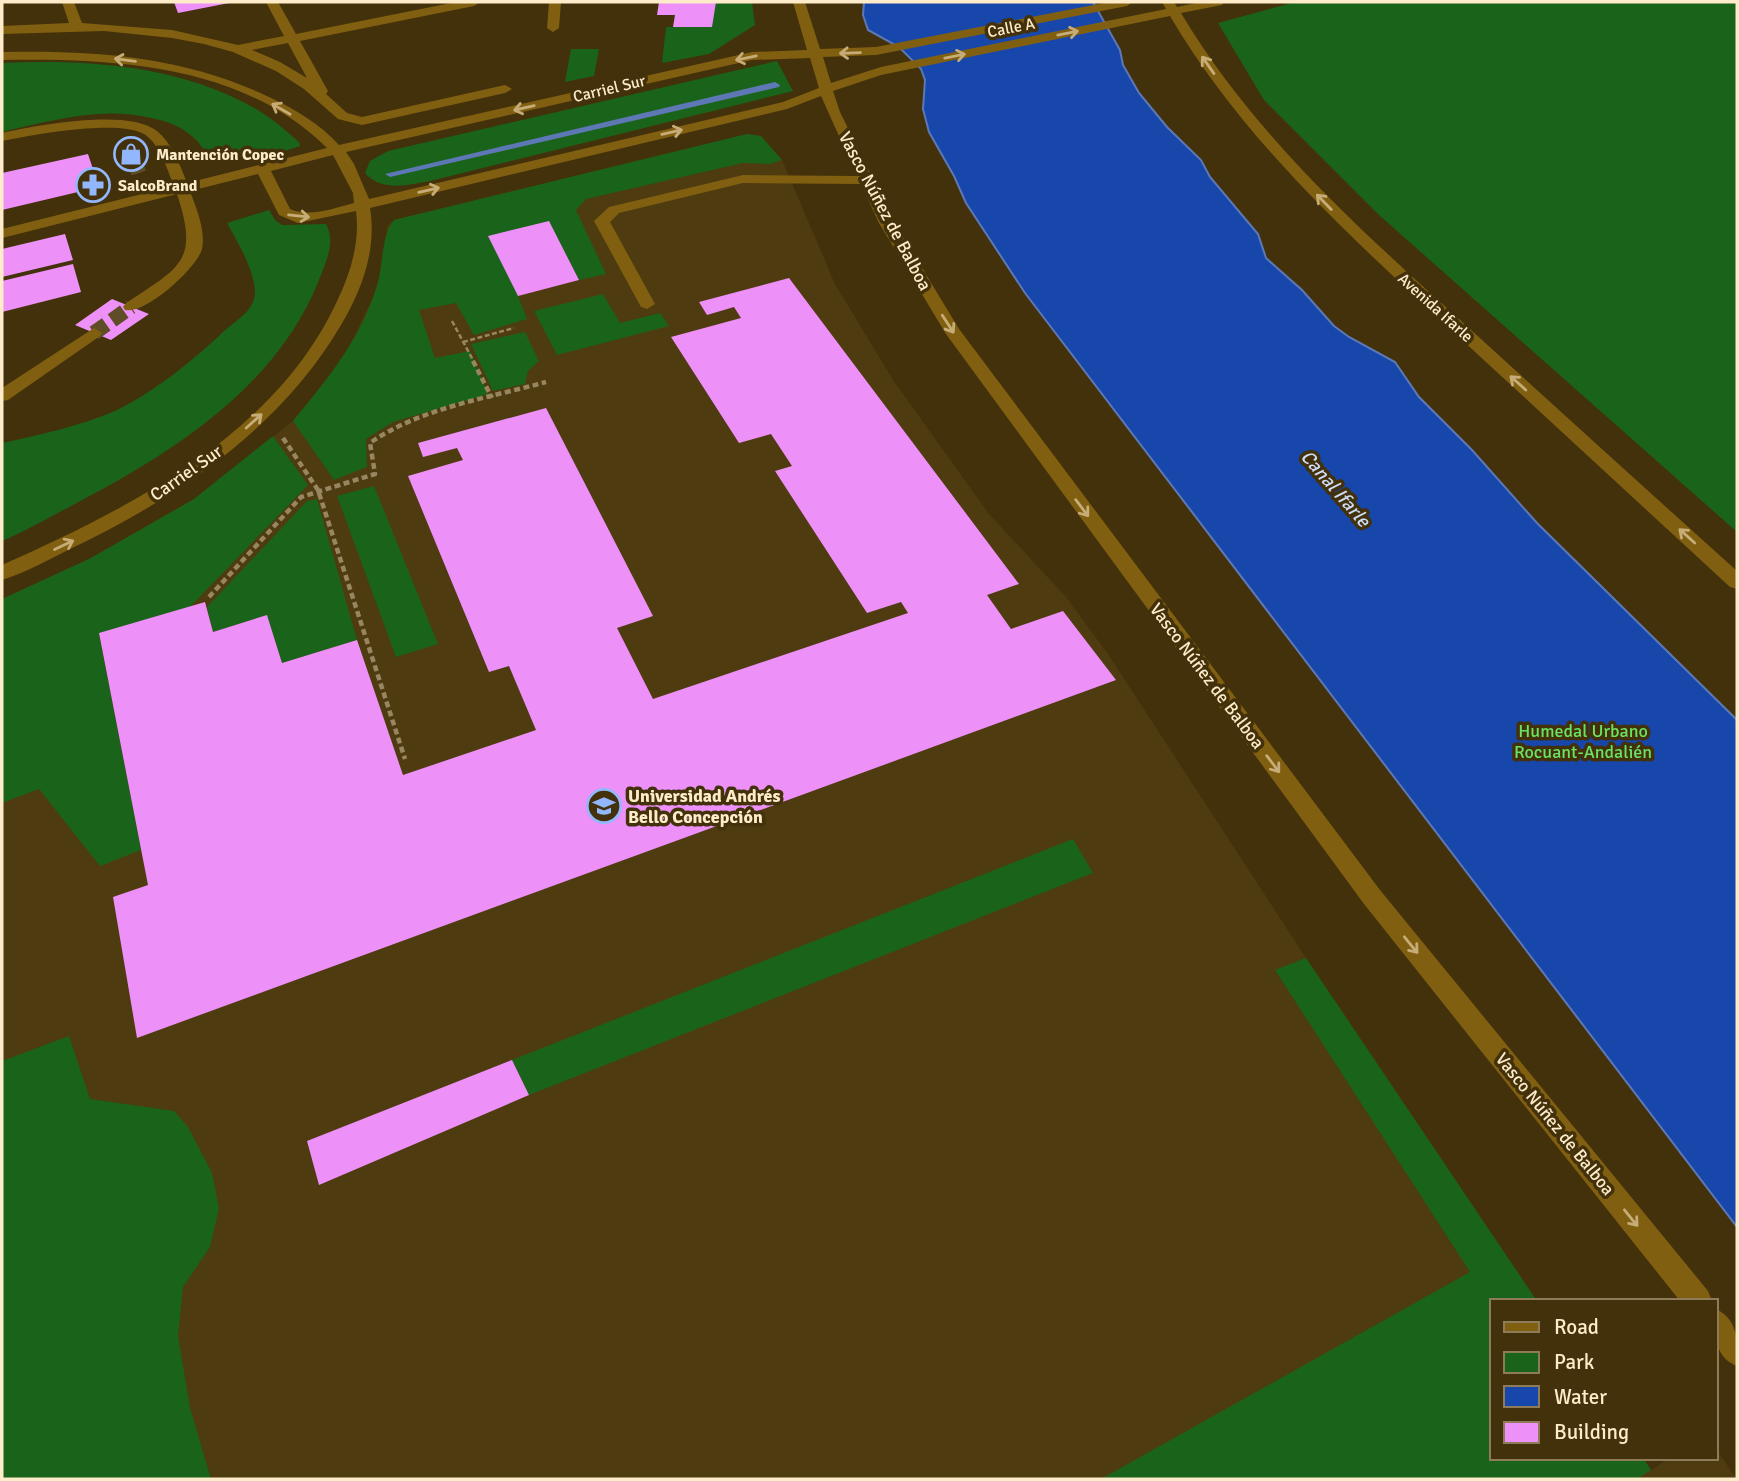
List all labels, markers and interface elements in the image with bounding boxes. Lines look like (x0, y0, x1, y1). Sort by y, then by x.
street label: Calle A (986, 14, 1037, 42)
one-way arrow (1056, 25, 1079, 39)
one-way arrow (839, 47, 862, 60)
one-way arrow (943, 48, 966, 62)
one-way arrow (735, 52, 758, 65)
one-way arrow (114, 53, 137, 66)
one-way arrow (1201, 56, 1215, 75)
street label: Carriel Sur (571, 71, 648, 107)
one-way arrow (513, 101, 536, 115)
one-way arrow (272, 102, 292, 116)
one-way arrow (660, 125, 683, 138)
street label: Vasco Núñez de Balboa (834, 128, 936, 294)
shop icon: Mantención Copec (112, 135, 150, 173)
place label: Mantención Copec (156, 145, 285, 165)
pharmacy icon: SalcoBrand (74, 166, 112, 204)
place label: SalcoBrand (118, 176, 198, 196)
one-way arrow (417, 182, 440, 196)
one-way arrow (1316, 194, 1333, 211)
one-way arrow (287, 209, 309, 222)
street label: Avenida Ifarle (1394, 269, 1477, 347)
one-way arrow (941, 314, 955, 334)
one-way arrow (1510, 374, 1527, 391)
one-way arrow (245, 413, 262, 430)
street label: Carriel Sur (146, 440, 227, 506)
water label: Canal Ifarle (1295, 445, 1376, 533)
one-way arrow (1075, 498, 1089, 517)
one-way arrow (1679, 527, 1696, 544)
one-way arrow (53, 538, 74, 551)
street label: Vasco Núñez de Balboa (1145, 599, 1269, 753)
park label: Humedal Urbano Rocuant-Andalién (1514, 720, 1652, 763)
one-way arrow (1266, 754, 1280, 773)
place label: Universidad Andrés Bello Concepción (628, 785, 781, 828)
school or university icon: Universidad Andrés Bello Concepción (585, 787, 623, 825)
one-way arrow (1403, 936, 1418, 954)
street label: Vasco Núñez de Balboa (1491, 1048, 1619, 1200)
one-way arrow (1623, 1208, 1638, 1226)
legend (1490, 1299, 1718, 1460)
text: Road (1554, 1314, 1599, 1340)
text: Park (1554, 1349, 1595, 1375)
text: Water (1554, 1384, 1607, 1410)
text: Building (1554, 1419, 1629, 1445)

